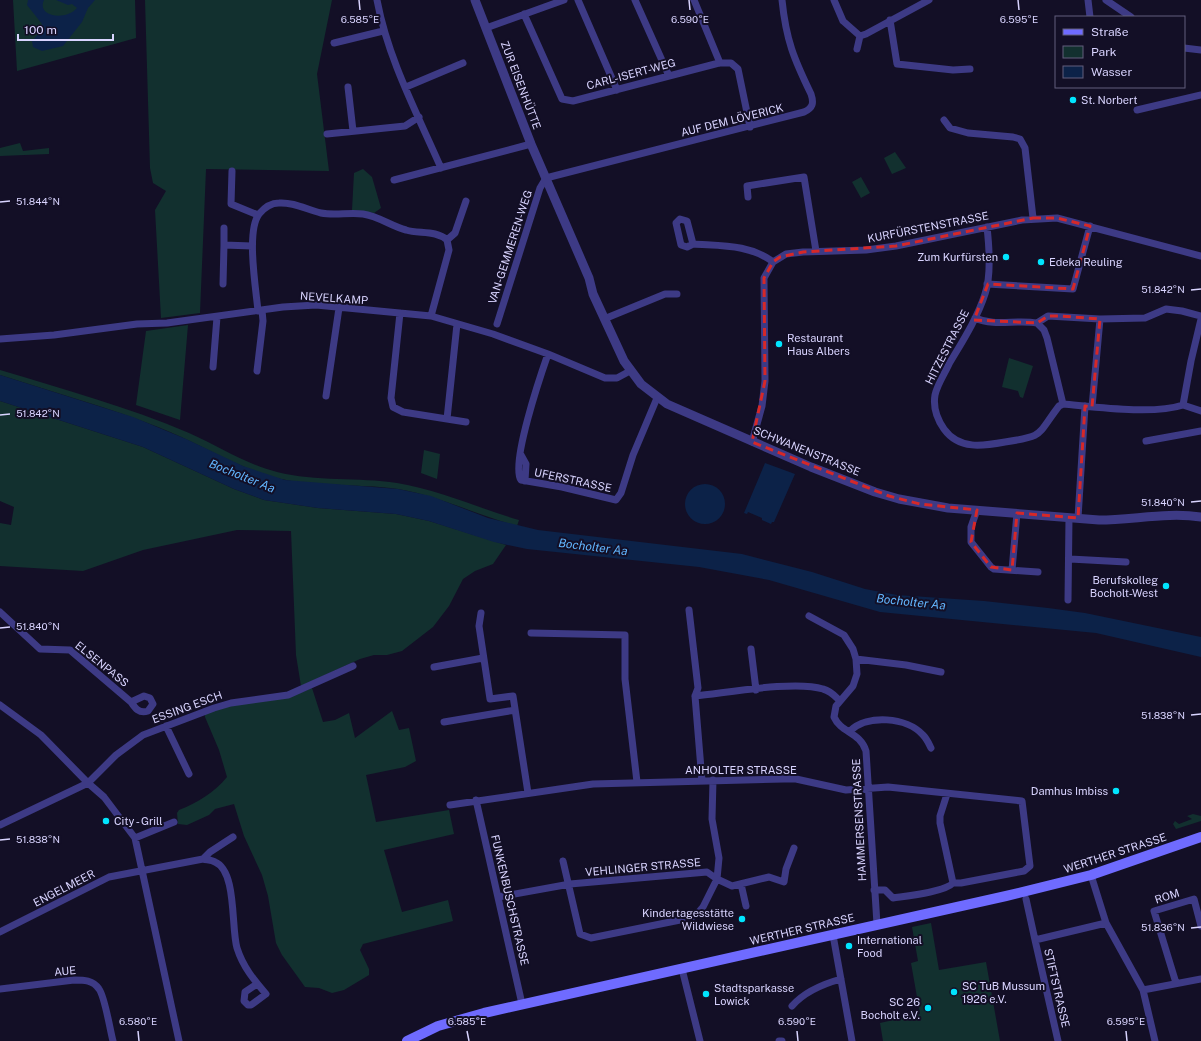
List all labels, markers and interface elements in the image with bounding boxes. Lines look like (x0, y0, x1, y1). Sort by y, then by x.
text: 6.585°E (341, 13, 379, 25)
text: 6.590°E (671, 13, 709, 25)
text: 6.595°E (1000, 13, 1038, 25)
scale bar (18, 16, 113, 42)
legend (1055, 16, 1185, 88)
text: 100 m (24, 23, 57, 37)
text: Straße (1091, 25, 1129, 39)
street label: ZUR EISENHÜTTE (499, 39, 544, 131)
text: Park (1091, 45, 1117, 59)
street label: CARL-ISERT-WEG (585, 56, 677, 92)
text: Wasser (1091, 65, 1132, 79)
place label: St. Norbert (1081, 94, 1137, 106)
marker: St. Norbert (1068, 95, 1078, 105)
street label: AUF DEM LÖVERICK (679, 100, 785, 139)
street label: VAN-GEMMEREN-WEG (486, 189, 534, 305)
text: 51.844°N (16, 195, 60, 207)
street label: KURFÜRSTENSTRASSE (866, 208, 990, 245)
place label: Zum Kurfürsten (917, 251, 998, 263)
marker: Zum Kurfürsten (1001, 252, 1011, 262)
place label: Edeka Reuling (1049, 256, 1123, 268)
marker: Edeka Reuling (1036, 257, 1046, 267)
text: 51.842°N (1141, 283, 1185, 295)
street label: NEVELKAMP (300, 290, 368, 306)
street label: HITZESTRASSE (923, 307, 971, 386)
place label: Restaurant Haus Albers (787, 332, 850, 357)
marker: Restaurant Haus Albers (774, 339, 784, 349)
text: 51.842°N (16, 407, 60, 419)
street label: SCHWANENSTRASSE (752, 424, 862, 478)
water label: Bocholter Aa (207, 456, 277, 496)
street label: UFERSTRASSE (533, 466, 613, 494)
text: 51.840°N (1141, 496, 1185, 508)
water label: Bocholter Aa (558, 536, 628, 558)
place label: Berufskolleg Bocholt-West (1090, 574, 1158, 599)
marker: Berufskolleg Bocholt-West (1161, 581, 1171, 591)
water label: Bocholter Aa (876, 591, 946, 613)
text: 51.840°N (16, 620, 60, 632)
street label: ELSENPASS (73, 639, 131, 689)
street label: ESSING ESCH (150, 689, 224, 725)
text: 51.838°N (1141, 709, 1185, 721)
street label: HAMMERSENSTRASSE (850, 758, 868, 882)
street label: ANHOLTER STRASSE (685, 764, 797, 776)
place label: Damhus Imbiss (1031, 785, 1108, 797)
marker: Damhus Imbiss (1111, 786, 1121, 796)
place label: City - Grill (114, 815, 163, 827)
marker: City - Grill (101, 816, 111, 826)
street label: WERTHER STRASSE (1062, 831, 1168, 875)
text: 51.838°N (16, 833, 60, 845)
street label: FUNKENBUSCHSTRASSE (489, 833, 531, 967)
street label: VEHLINGER STRASSE (585, 856, 701, 878)
street label: ENGELMEER (31, 867, 97, 909)
street label: ROM (1153, 886, 1181, 906)
place label: Kindertagesstätte Wildwiese (642, 907, 734, 932)
street label: WERTHER STRASSE (748, 911, 856, 947)
marker: Kindertagesstätte Wildwiese (737, 914, 747, 924)
text: 51.836°N (1141, 921, 1185, 933)
place label: International Food (857, 934, 922, 959)
marker: International Food (844, 941, 854, 951)
street label: STIFTSTRASSE (1042, 947, 1072, 1029)
street label: AUE (54, 964, 77, 978)
place label: SC TuB Mussum 1926 e.V. (962, 980, 1045, 1005)
place label: Stadtsparkasse Lowick (714, 982, 794, 1007)
marker: SC TuB Mussum 1926 e.V. (949, 987, 959, 997)
marker: Stadtsparkasse Lowick (701, 989, 711, 999)
place label: SC 26 Bocholt e.V. (861, 996, 920, 1021)
marker: SC 26 Bocholt e.V. (923, 1003, 933, 1013)
text: 6.580°E (119, 1015, 157, 1027)
text: 6.585°E (448, 1015, 486, 1027)
text: 6.590°E (778, 1015, 816, 1027)
text: 6.595°E (1107, 1015, 1145, 1027)

